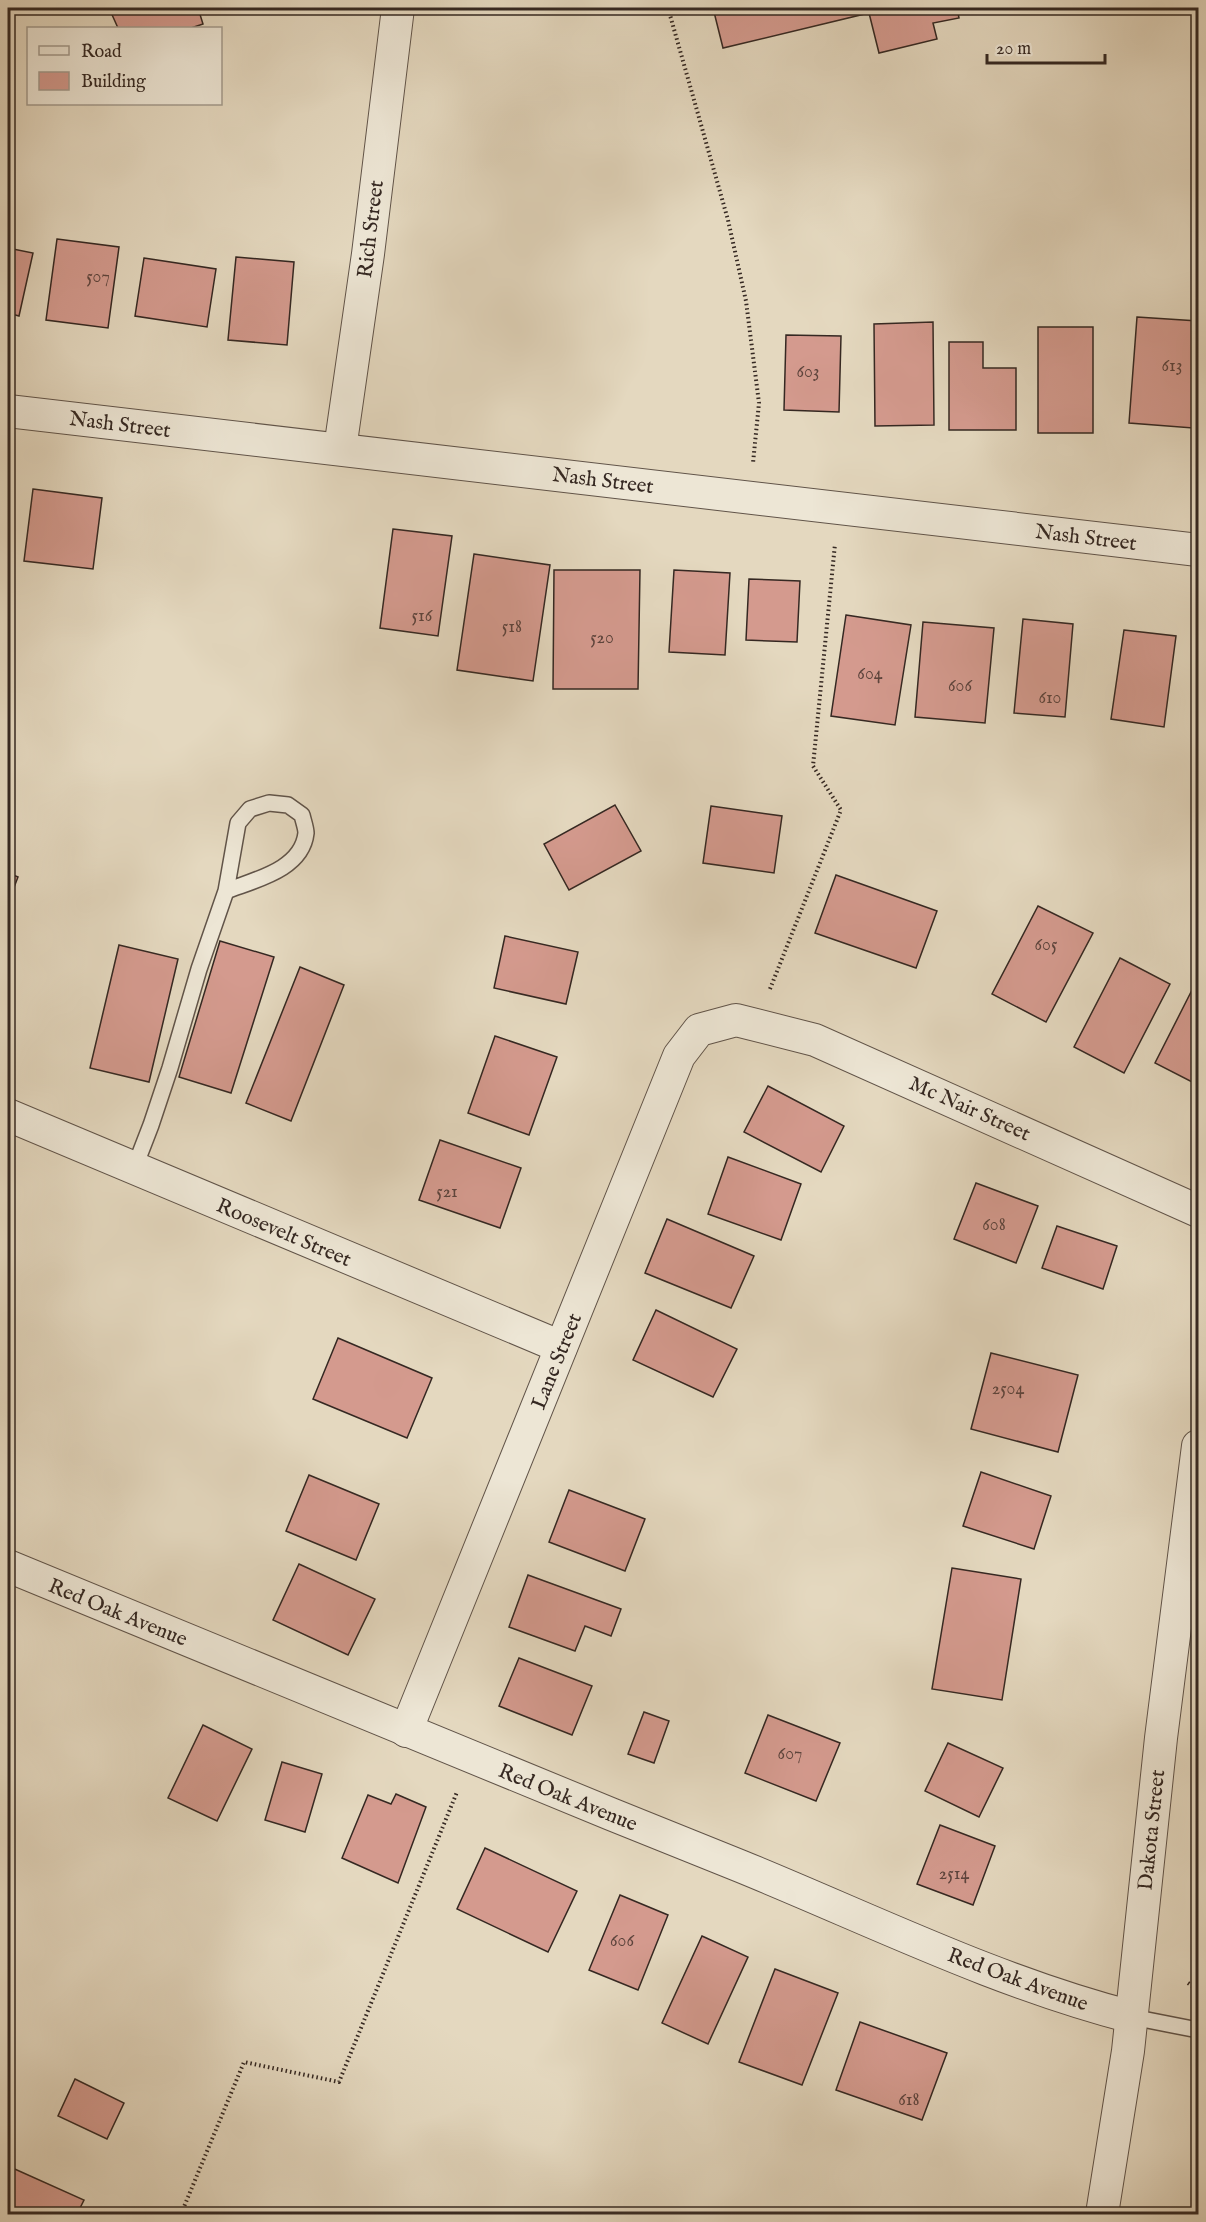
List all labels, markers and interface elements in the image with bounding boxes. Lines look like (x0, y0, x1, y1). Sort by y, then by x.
legend (27, 27, 222, 105)
scale bar (987, 27, 1106, 65)
text: 20 m (996, 38, 1031, 61)
text: Road (81, 41, 122, 64)
text: Building (81, 71, 146, 94)
street label: Rich Street (352, 179, 391, 280)
house number: 507 (86, 266, 110, 289)
house number: 613 (1162, 355, 1182, 378)
house number: 603 (796, 361, 820, 384)
street label: Nash Street (68, 406, 172, 445)
street label: Nash Street (551, 462, 655, 501)
street label: Nash Street (1034, 519, 1138, 558)
house number: 516 (412, 605, 433, 628)
house number: 518 (502, 616, 522, 639)
house number: 520 (590, 627, 614, 650)
house number: 604 (857, 663, 883, 686)
house number: 606 (948, 675, 972, 698)
house number: 610 (1039, 687, 1061, 710)
house number: 605 (1035, 934, 1058, 957)
street label: Mc Nair Street (905, 1071, 1034, 1148)
house number: 521 (436, 1181, 458, 1204)
street label: Roosevelt Street (212, 1193, 355, 1274)
house number: 608 (982, 1214, 1006, 1237)
street label: Lane Street (526, 1309, 589, 1414)
house number: 2504 (992, 1378, 1024, 1401)
street label: Red Oak Avenue (44, 1573, 191, 1654)
house number: 607 (778, 1743, 802, 1766)
street label: Red Oak Avenue (494, 1758, 641, 1839)
street label: Dakota Street (1133, 1768, 1172, 1892)
house number: 2514 (939, 1863, 969, 1886)
house number: 606 (610, 1930, 634, 1953)
street label: Red Oak Avenue (943, 1942, 1092, 2018)
house number: 618 (898, 2089, 920, 2112)

